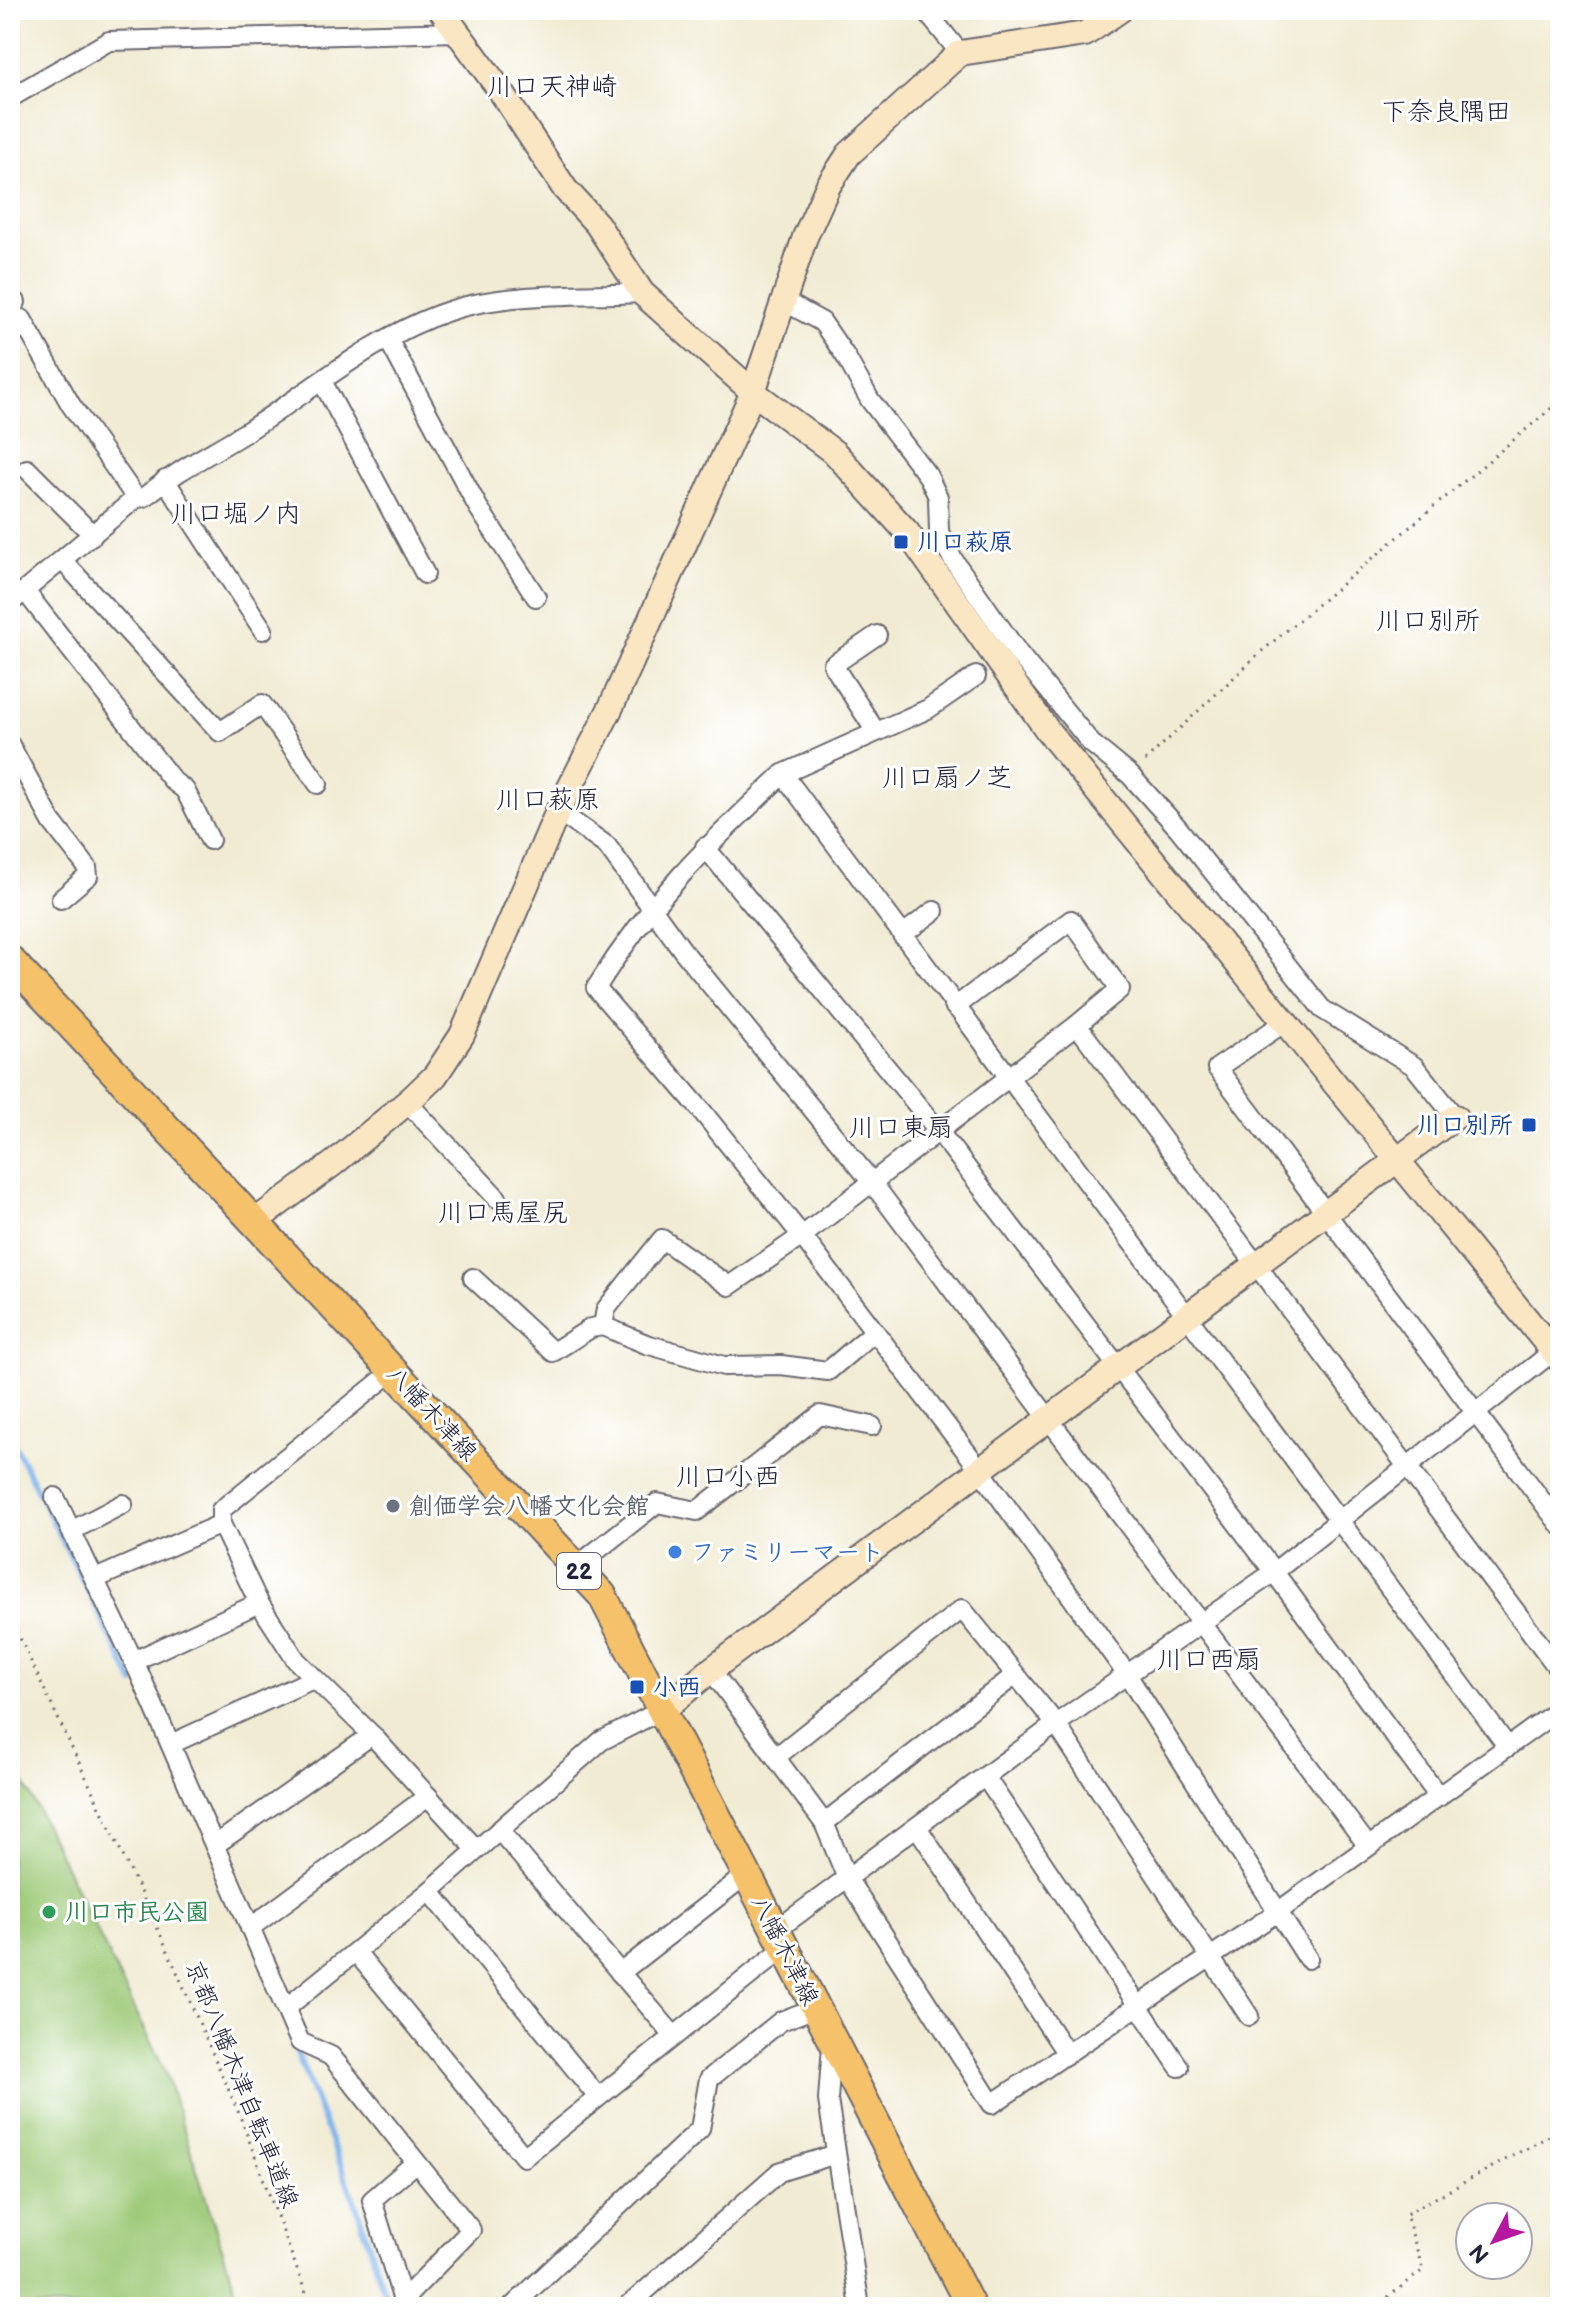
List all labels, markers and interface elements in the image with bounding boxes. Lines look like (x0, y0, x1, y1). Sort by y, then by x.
district label: 川口天神崎 (487, 72, 617, 103)
district label: 下奈良隅田 (1381, 97, 1511, 128)
district label: 川口堀ノ内 (171, 499, 301, 530)
place label: 川口萩原 (917, 528, 1013, 557)
marker: 川口萩原 (892, 533, 910, 551)
district label: 川口別所 (1376, 606, 1480, 637)
district label: 川口扇ノ芝 (882, 763, 1012, 794)
district label: 川口萩原 (496, 785, 600, 816)
place label: 川口別所 (1417, 1111, 1513, 1140)
district label: 川口東扇 (849, 1113, 953, 1144)
marker: 川口別所 (1520, 1116, 1538, 1134)
district label: 川口馬屋尻 (438, 1198, 568, 1229)
street label: 八幡木津線 (380, 1360, 483, 1467)
district label: 川口小西 (676, 1462, 780, 1493)
place label: 創価学会八幡文化会館 (409, 1492, 649, 1521)
marker: 創価学会八幡文化会館 (384, 1497, 402, 1515)
place label: ファミリーマート (691, 1538, 884, 1567)
marker: ファミリーマート (666, 1543, 684, 1561)
road number: 22 (557, 1553, 601, 1589)
district label: 川口西扇 (1157, 1645, 1261, 1676)
place label: 小西 (653, 1673, 701, 1702)
marker: 小西 (628, 1678, 646, 1696)
street label: 八幡木津線 (744, 1890, 825, 2010)
place label: 川口市民公園 (65, 1898, 209, 1927)
marker: 川口市民公園 (40, 1903, 58, 1921)
street label: 京都八幡木津自転車道線 (179, 1956, 304, 2212)
north arrow (1454, 2201, 1534, 2281)
text: N (1464, 2238, 1496, 2268)

